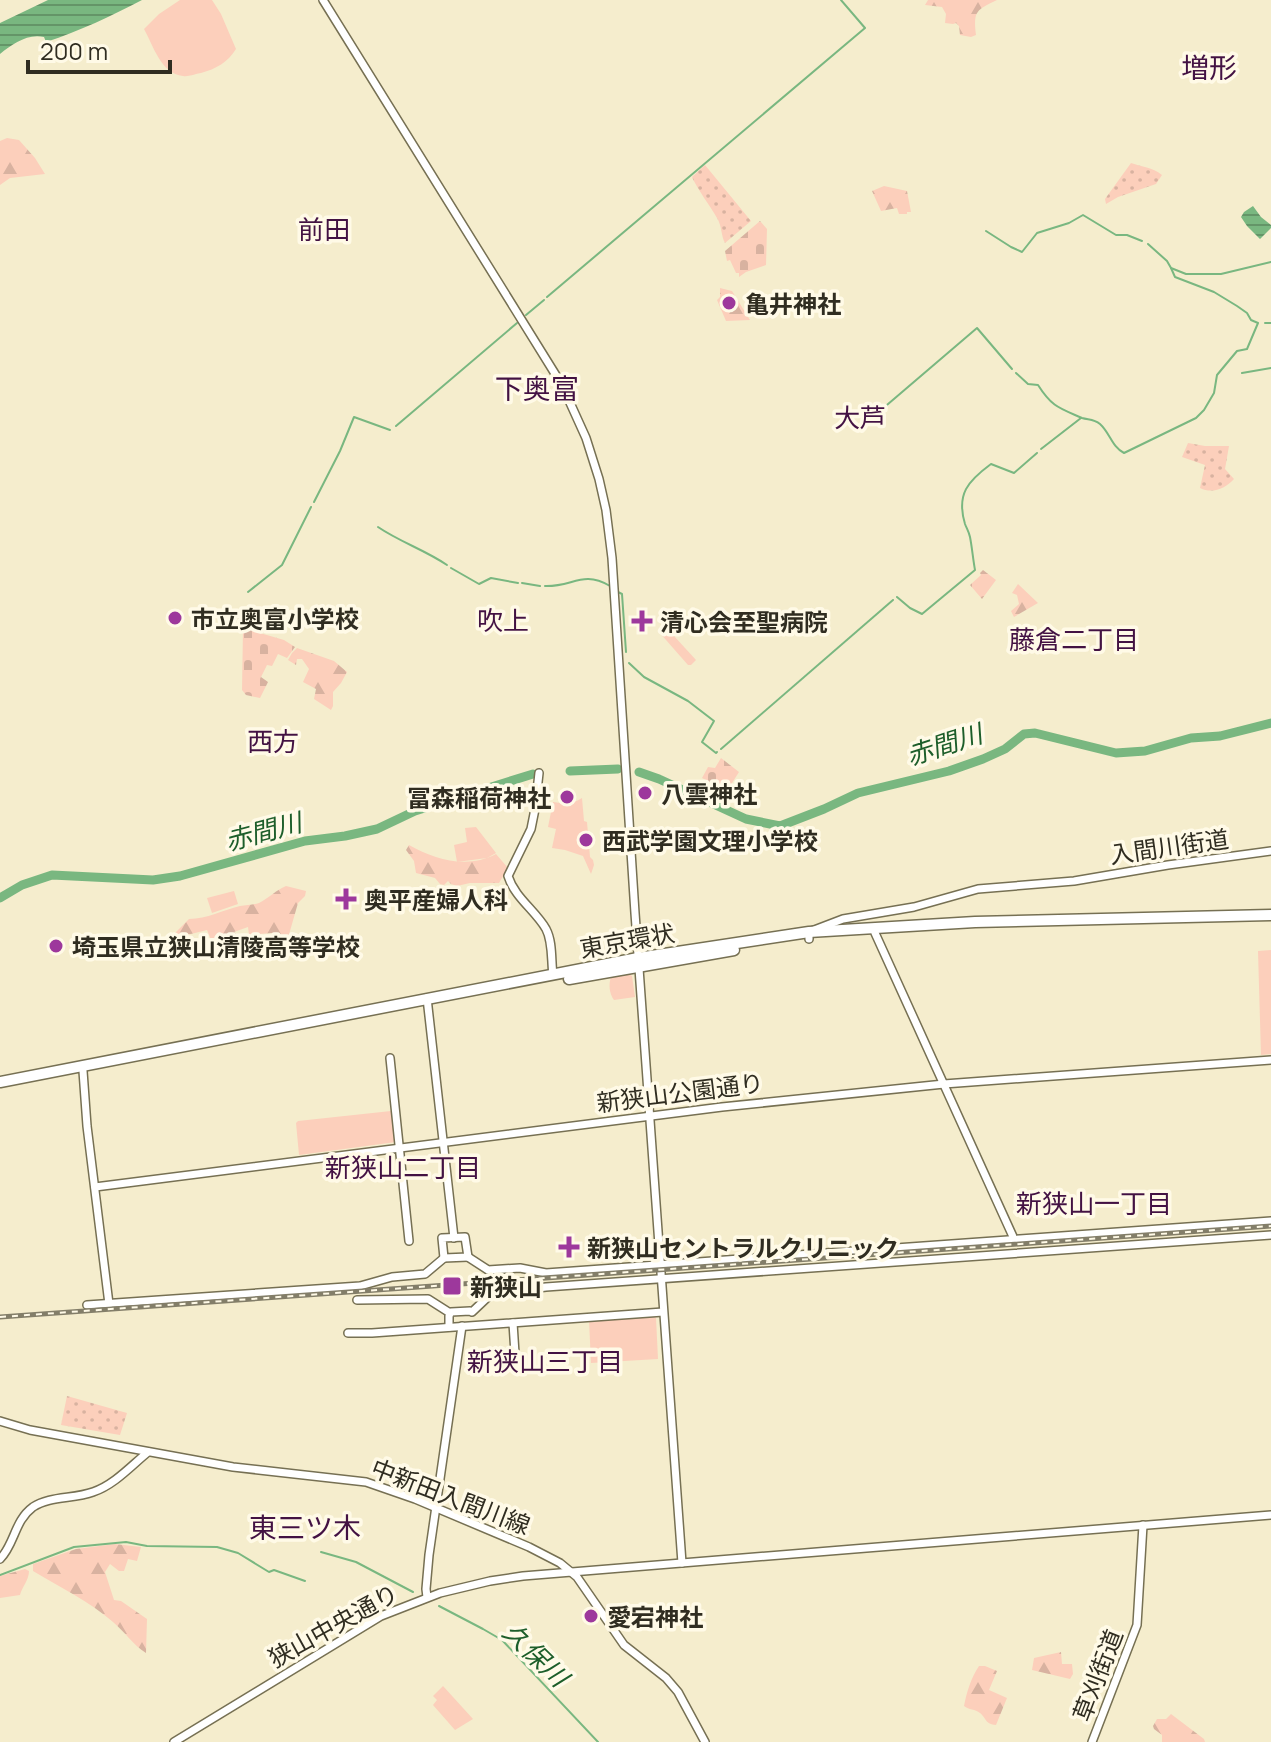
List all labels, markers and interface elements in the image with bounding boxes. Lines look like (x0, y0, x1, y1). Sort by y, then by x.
scale bar (28, 24, 170, 74)
text: 200 m (40, 34, 108, 67)
district label: 増形 (1181, 48, 1237, 86)
district label: 前田 (298, 211, 350, 247)
place label: 亀井神社 (745, 287, 841, 320)
marker: 亀井神社 (720, 294, 738, 312)
district label: 下奥富 (495, 369, 579, 407)
district label: 大芦 (834, 399, 886, 435)
place label: 市立奥富小学校 (191, 602, 359, 635)
district label: 吹上 (477, 602, 529, 638)
place label: 清心会至聖病院 (660, 605, 828, 638)
marker: 市立奥富小学校 (166, 609, 184, 627)
marker: 清心会至聖病院 (631, 610, 653, 632)
district label: 藤倉二丁目 (1009, 621, 1139, 657)
water label: 赤間川 (901, 714, 989, 773)
district label: 西方 (247, 723, 299, 759)
place label: 八雲神社 (661, 777, 757, 810)
place label: 冨森稲荷神社 (407, 781, 551, 814)
marker: 八雲神社 (636, 784, 654, 802)
marker: 冨森稲荷神社 (558, 788, 576, 806)
water label: 赤間川 (221, 803, 308, 858)
street label: 入間川街道 (1107, 821, 1231, 871)
place label: 西武学園文理小学校 (602, 824, 818, 857)
marker: 西武学園文理小学校 (577, 831, 595, 849)
place label: 奥平産婦人科 (364, 883, 508, 916)
marker: 奥平産婦人科 (335, 888, 357, 910)
street label: 東京環状 (577, 915, 677, 965)
place label: 埼玉県立狭山清陵高等学校 (72, 930, 360, 963)
marker: 埼玉県立狭山清陵高等学校 (47, 937, 65, 955)
street label: 新狭山公園通り (595, 1065, 765, 1119)
district label: 新狭山二丁目 (325, 1149, 481, 1185)
district label: 新狭山一丁目 (1016, 1185, 1172, 1221)
place label: 新狭山セントラルクリニック (587, 1231, 899, 1264)
marker: 新狭山セントラルクリニック (558, 1236, 580, 1258)
place label: 新狭山 (470, 1270, 542, 1303)
marker: 新狭山 (441, 1275, 463, 1297)
district label: 新狭山三丁目 (467, 1343, 623, 1379)
street label: 中新田入間川線 (367, 1450, 535, 1542)
district label: 東三ツ木 (249, 1508, 361, 1546)
street label: 狭山中央通り (262, 1576, 404, 1674)
place label: 愛宕神社 (607, 1600, 703, 1633)
marker: 愛宕神社 (582, 1607, 600, 1625)
water label: 久保川 (495, 1614, 579, 1696)
street label: 草刈街道 (1064, 1624, 1130, 1726)

